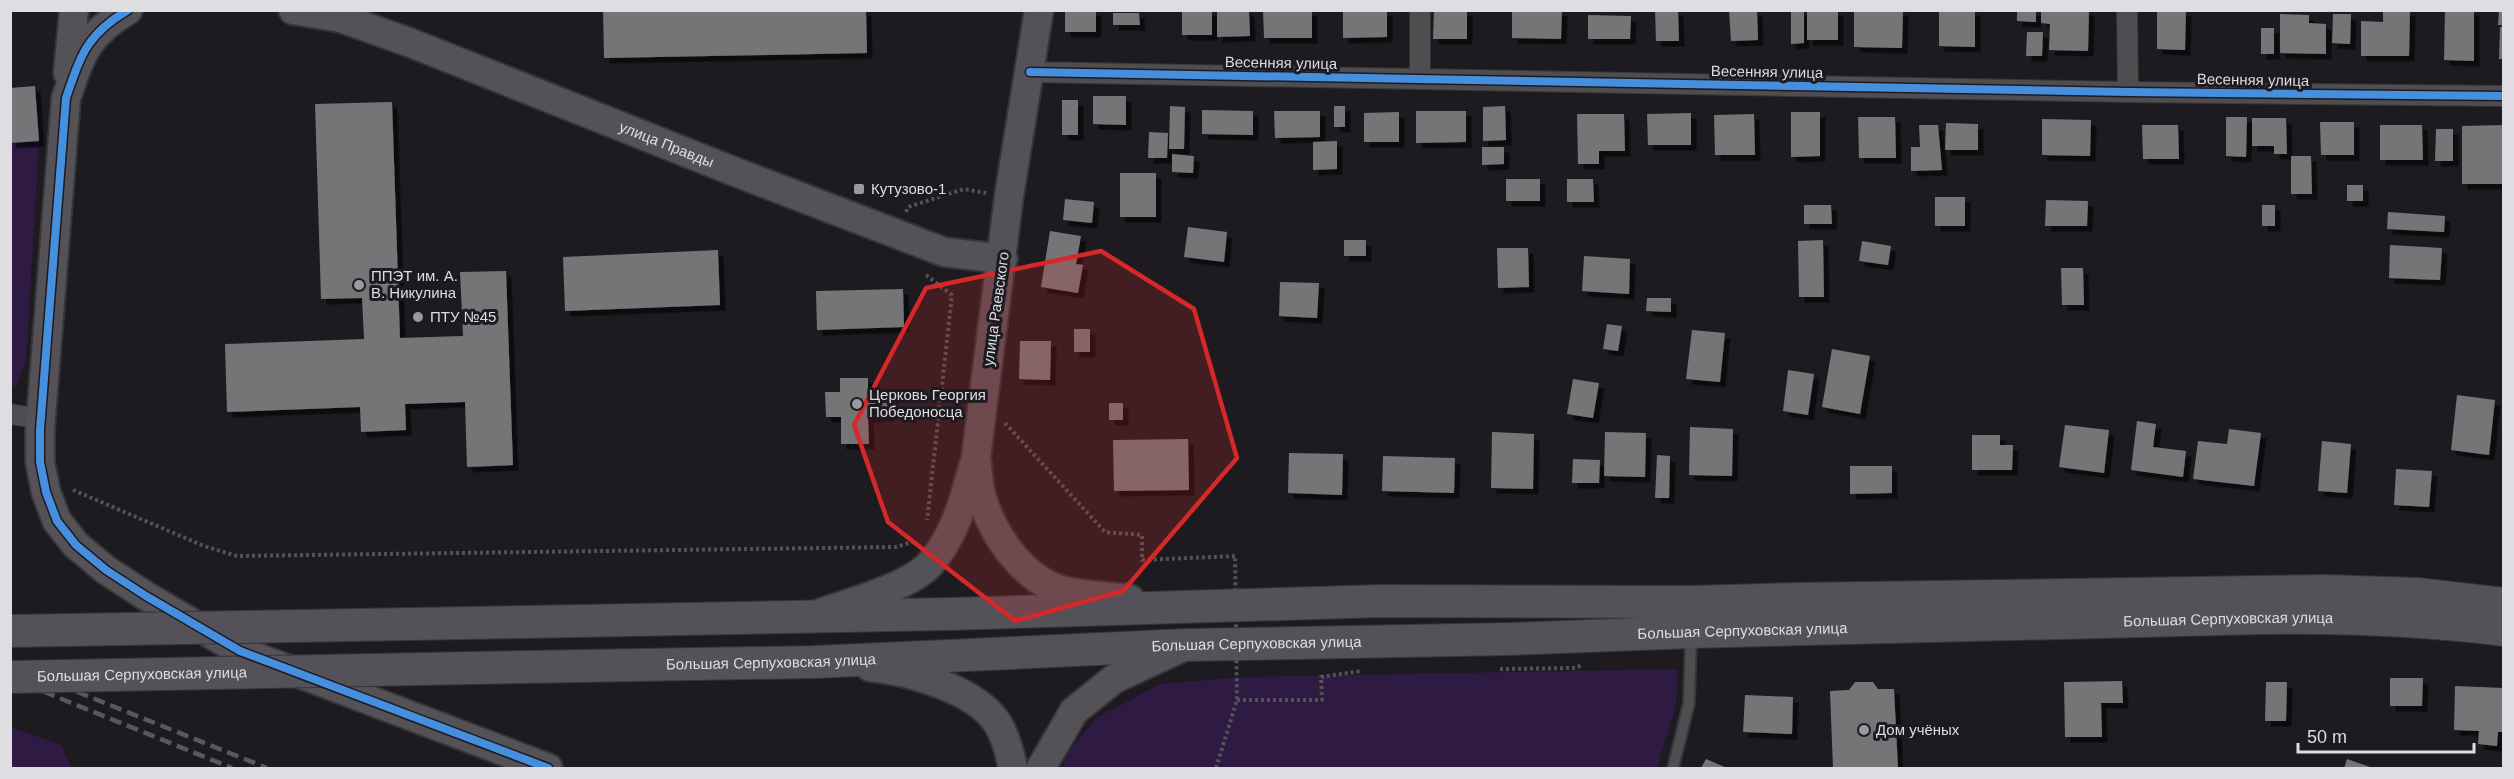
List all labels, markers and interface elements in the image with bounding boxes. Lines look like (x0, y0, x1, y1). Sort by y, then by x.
street label: Весенняя улица (1225, 53, 1338, 72)
street label: Весенняя улица (1711, 62, 1824, 81)
street label: Весенняя улица (2197, 70, 2310, 89)
street label: улица Правды (617, 118, 716, 171)
place label: Кутузово-1 (871, 180, 946, 197)
marker: Кутузово-1 (852, 182, 866, 196)
street label: улица Раевского (979, 251, 1012, 367)
place label: ППЭТ им. А. В. Никулина (371, 267, 458, 301)
marker: ППЭТ им. А. В. Никулина (352, 278, 366, 292)
place label: ПТУ №45 (430, 308, 496, 325)
marker: ПТУ №45 (411, 310, 425, 324)
place label: Церковь Георгия Победоносца (869, 386, 986, 420)
marker: Церковь Георгия Победоносца (850, 397, 864, 411)
street label: Большая Серпуховская улица (2123, 609, 2334, 629)
street label: Большая Серпуховская улица (1637, 619, 1848, 642)
street label: Большая Серпуховская улица (1151, 633, 1362, 655)
street label: Большая Серпуховская улица (666, 650, 877, 673)
street label: Большая Серпуховская улица (37, 663, 248, 684)
scale bar (2298, 716, 2474, 754)
place label: Дом учёных (1876, 721, 1960, 738)
marker: Дом учёных (1857, 723, 1871, 737)
text: 50 m (2307, 727, 2347, 747)

